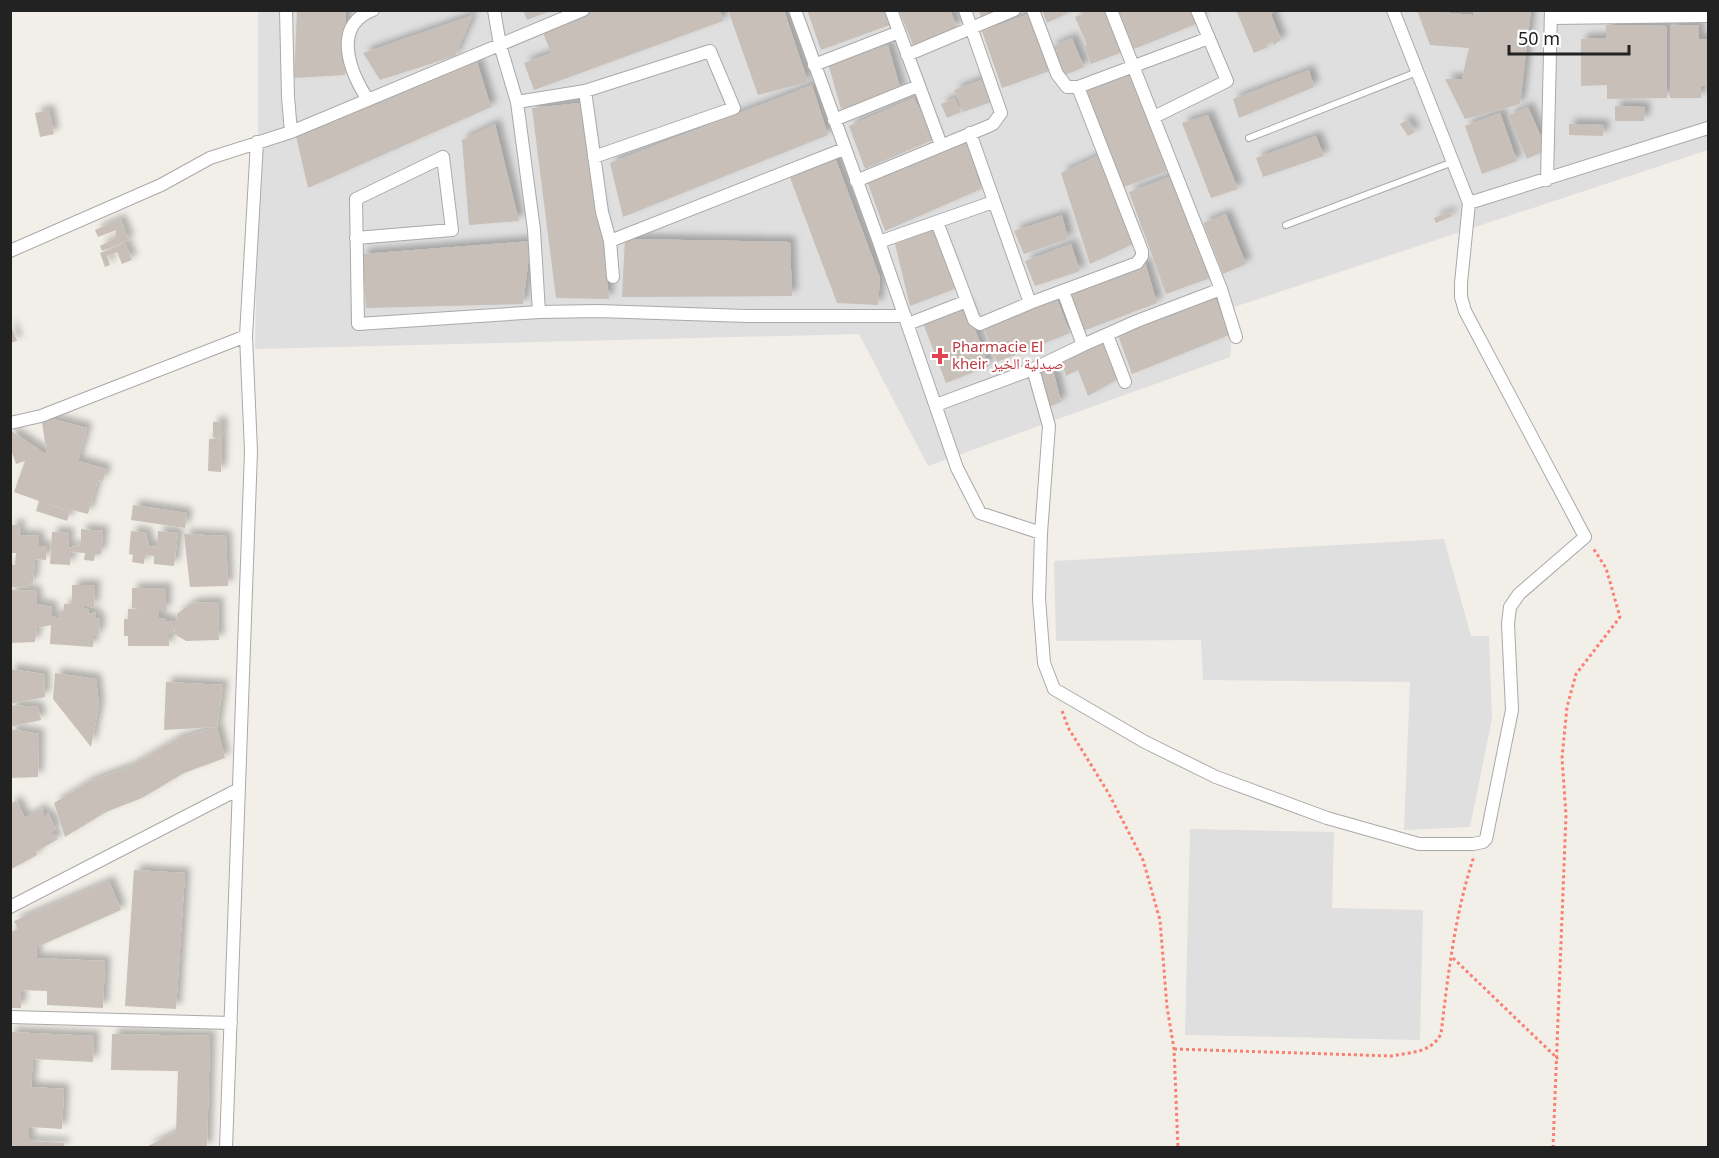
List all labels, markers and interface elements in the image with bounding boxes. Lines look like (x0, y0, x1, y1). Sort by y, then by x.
scale bar (1509, 18, 1629, 56)
text: 50 m (1518, 26, 1560, 50)
place label: Pharmacie El kheir صيدلية الخير (952, 336, 1063, 373)
marker: Pharmacie El kheir صيدلية الخير (933, 349, 947, 363)

